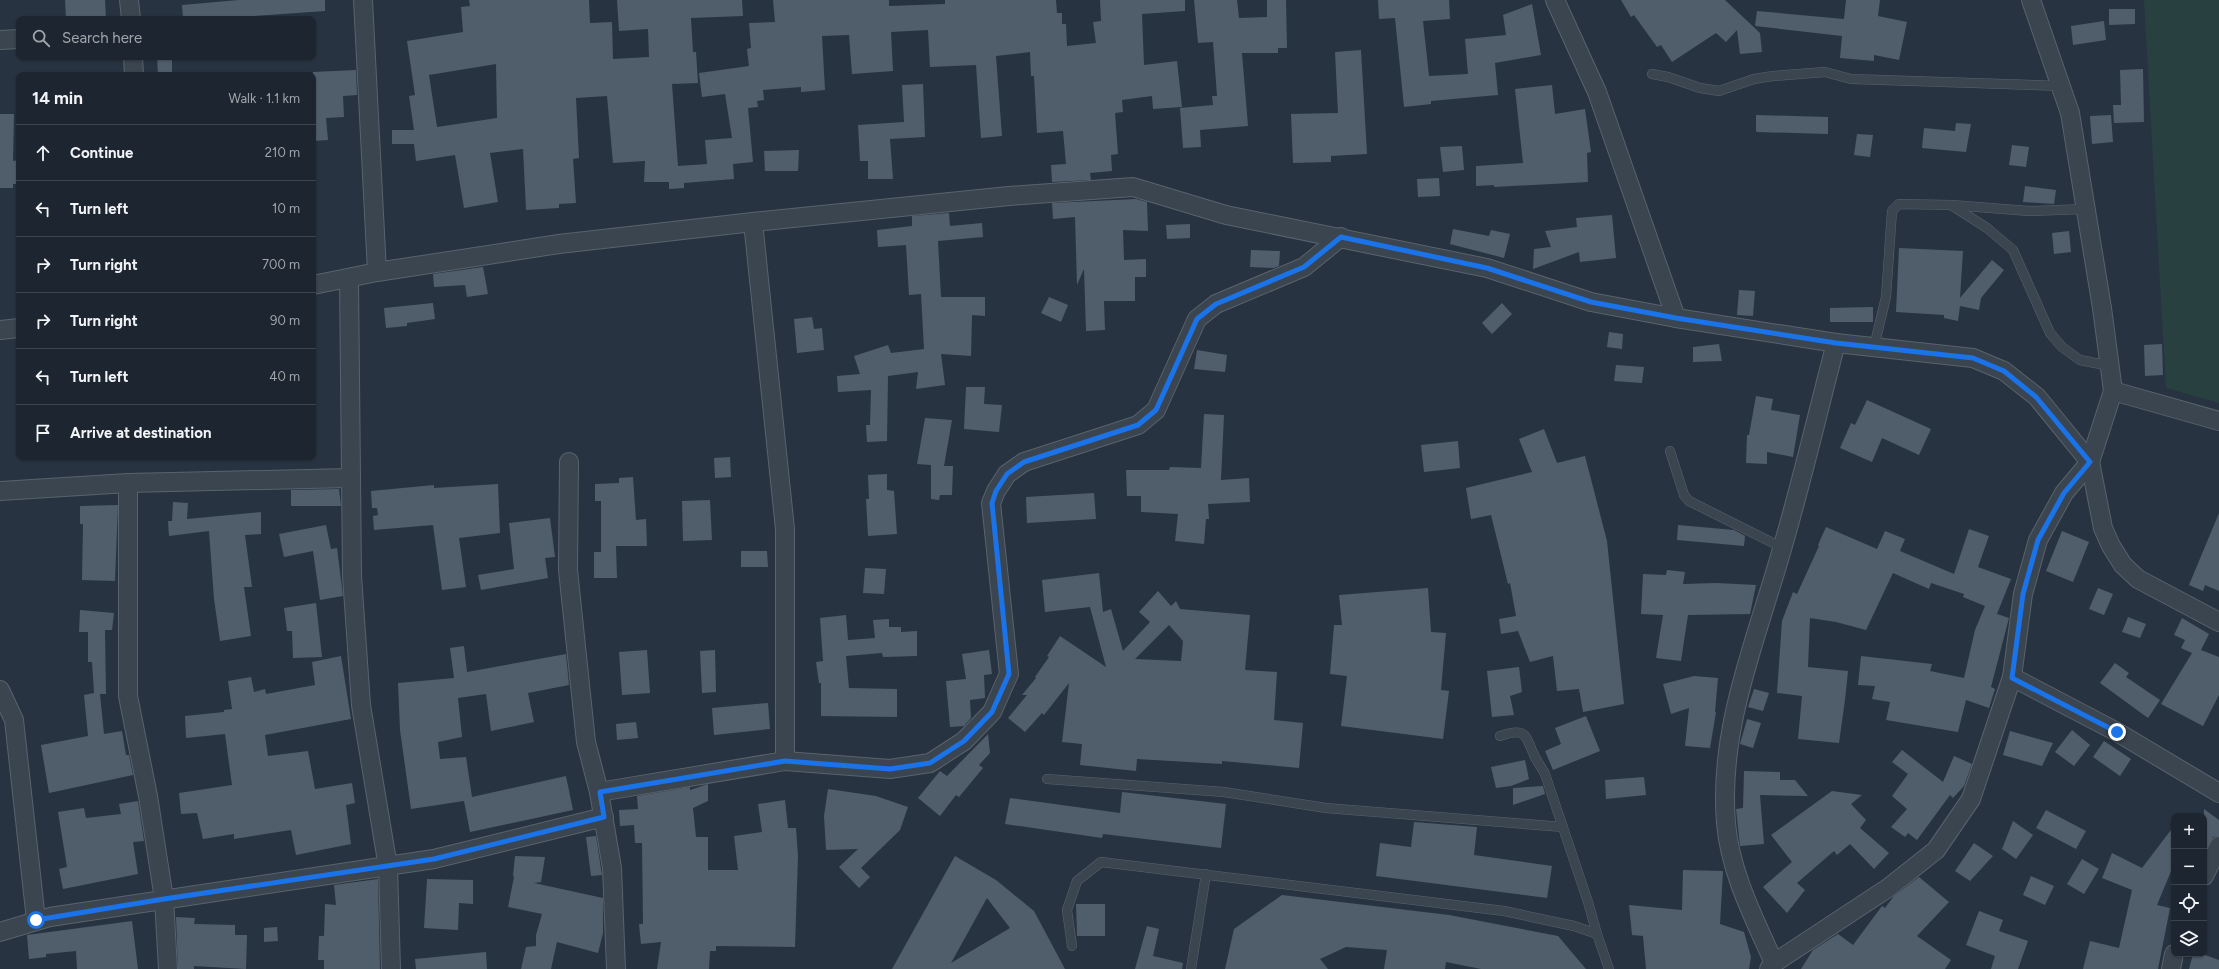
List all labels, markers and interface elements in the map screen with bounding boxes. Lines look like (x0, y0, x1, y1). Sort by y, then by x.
search box (16, 16, 316, 60)
icon: search (30, 27, 52, 49)
text: Search here (62, 29, 142, 47)
text: 14 min (32, 88, 83, 108)
text: Walk · 1.1 km (229, 91, 300, 106)
icon: ahead (32, 142, 54, 164)
text: Continue (70, 144, 133, 162)
text: 210 m (265, 145, 300, 160)
icon: left (32, 198, 54, 220)
text: Turn left (70, 200, 128, 218)
text: 10 m (272, 201, 300, 216)
icon: right (32, 254, 54, 276)
text: Turn right (70, 256, 138, 274)
text: 700 m (262, 257, 300, 272)
icon: right (32, 310, 54, 332)
text: Turn right (70, 312, 138, 330)
text: 90 m (270, 313, 300, 328)
icon: left (32, 366, 54, 388)
text: Turn left (70, 368, 128, 386)
text: 40 m (269, 369, 300, 384)
icon: arrive (32, 422, 54, 444)
text: Arrive at destination (70, 424, 211, 442)
route end (2108, 723, 2126, 741)
map controls (2171, 813, 2207, 957)
button: + (2171, 813, 2207, 849)
button: − (2171, 849, 2207, 885)
button: locate (2171, 885, 2207, 921)
route start (27, 911, 45, 929)
button: layers (2171, 921, 2207, 957)

